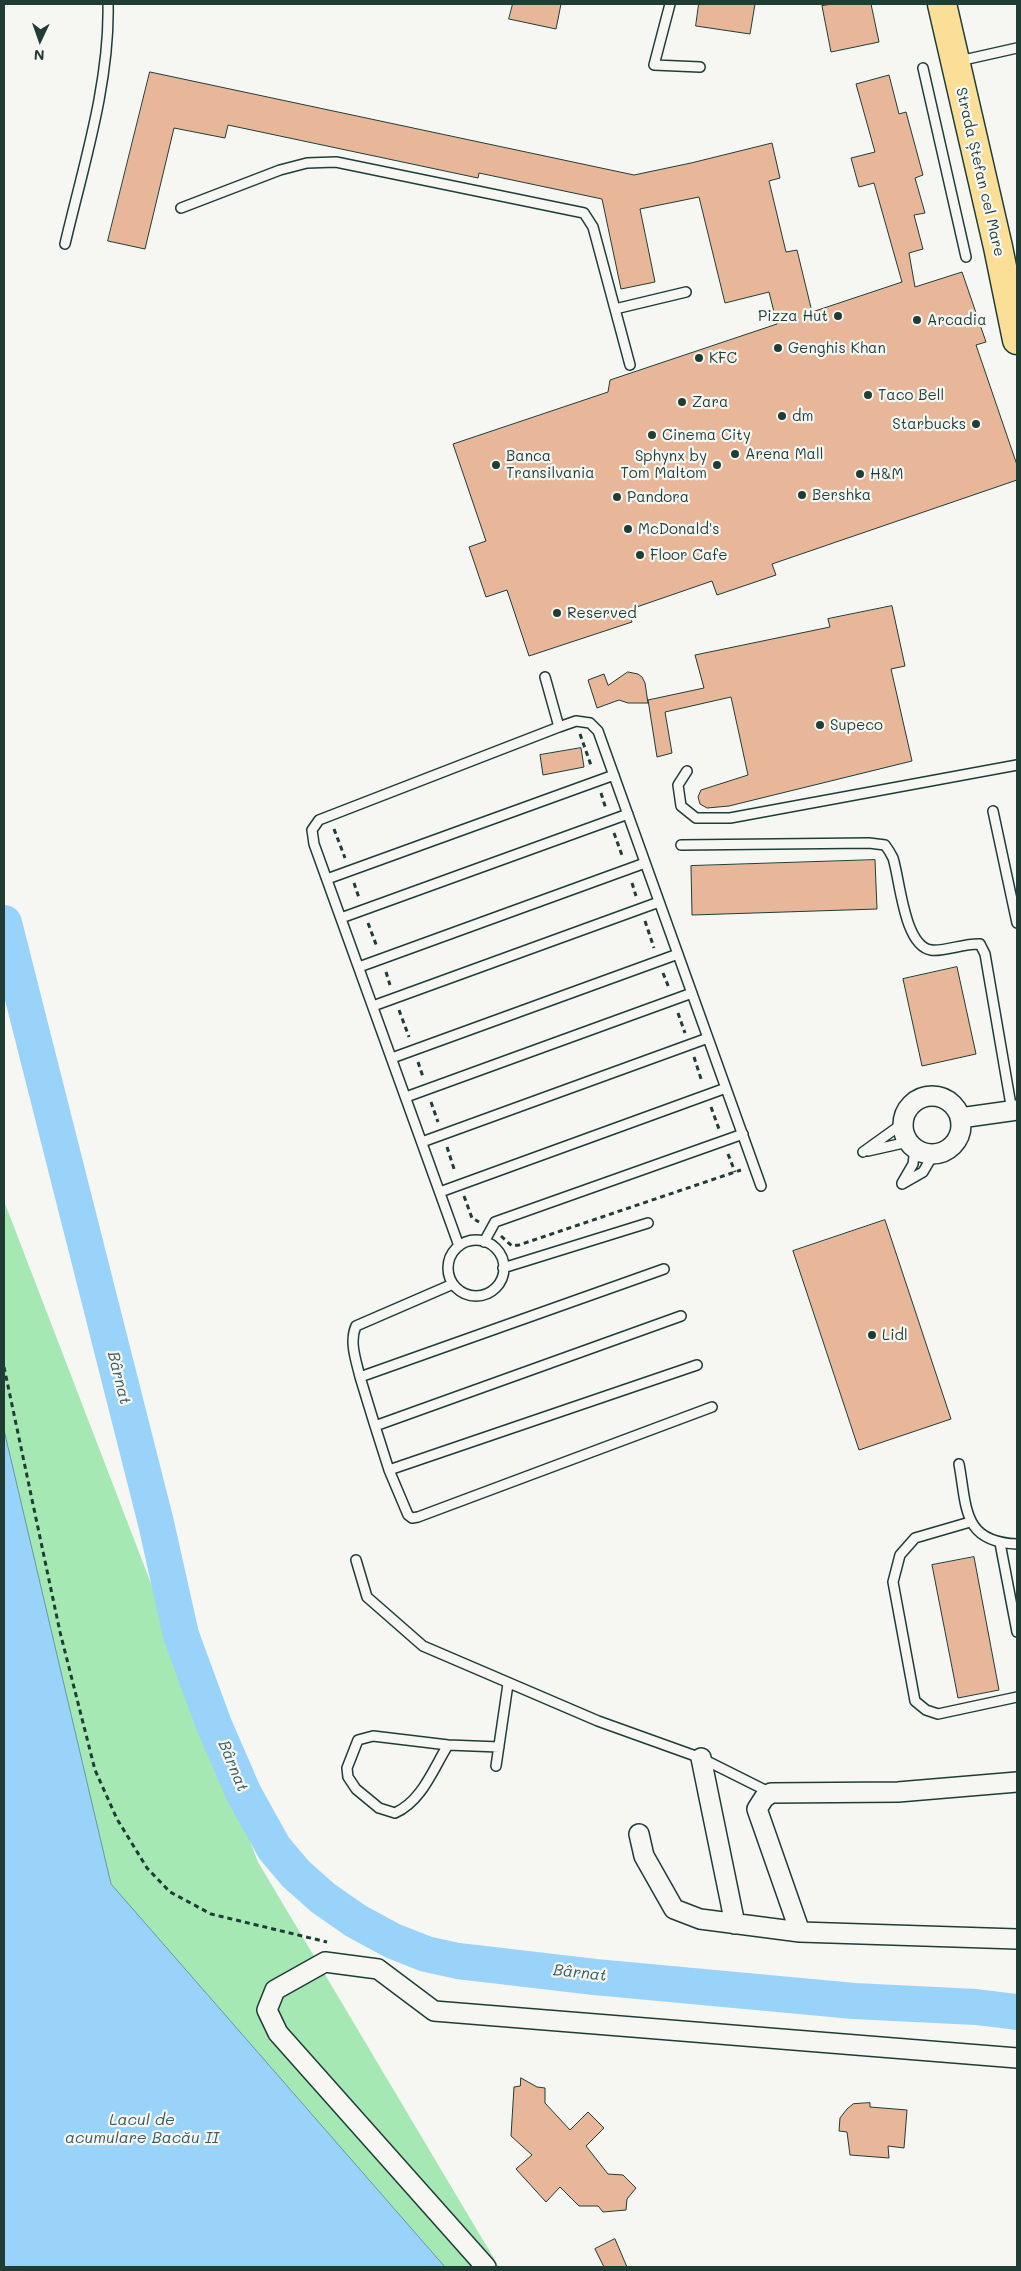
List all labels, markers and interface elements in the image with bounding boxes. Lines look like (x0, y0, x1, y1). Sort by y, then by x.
north arrow (15, 15, 65, 65)
text: N (33, 46, 45, 65)
street label: Strada Ștefan cel Mare (952, 86, 1008, 258)
place label: Pizza Hut (758, 307, 828, 325)
marker: Pizza Hut (832, 310, 844, 322)
place label: Arcadia (927, 311, 987, 329)
marker: Arcadia (911, 314, 923, 326)
place label: Genghis Khan (788, 339, 886, 357)
marker: Genghis Khan (772, 342, 784, 354)
place label: KFC (709, 349, 737, 367)
marker: KFC (693, 352, 705, 364)
place label: Taco Bell (878, 386, 944, 404)
marker: Taco Bell (862, 389, 874, 401)
place label: Zara (692, 393, 728, 411)
marker: Zara (676, 396, 688, 408)
place label: dm (792, 407, 813, 425)
marker: dm (776, 410, 788, 422)
place label: Starbucks (892, 415, 966, 433)
marker: Starbucks (970, 418, 982, 430)
place label: Cinema City (662, 426, 751, 444)
marker: Cinema City (646, 429, 658, 441)
place label: Arena Mall (745, 445, 823, 463)
place label: Banca Transilvania (506, 447, 595, 482)
place label: Sphynx by Tom Maltom (620, 447, 707, 482)
marker: Arena Mall (729, 448, 741, 460)
marker: Banca Transilvania (490, 459, 502, 471)
marker: Sphynx by Tom Maltom (711, 459, 723, 471)
place label: H&M (870, 465, 903, 483)
marker: H&M (854, 468, 866, 480)
place label: Bershka (812, 486, 871, 504)
place label: Pandora (627, 488, 689, 506)
marker: Bershka (796, 489, 808, 501)
marker: Pandora (611, 491, 623, 503)
place label: McDonald's (638, 520, 720, 538)
marker: McDonald's (622, 523, 634, 535)
place label: Floor Cafe (650, 546, 727, 564)
marker: Floor Cafe (634, 549, 646, 561)
place label: Reserved (567, 604, 637, 622)
marker: Reserved (551, 607, 563, 619)
place label: Supeco (830, 716, 883, 734)
marker: Supeco (814, 719, 826, 731)
place label: Lidl (882, 1326, 908, 1344)
marker: Lidl (866, 1329, 878, 1341)
water label: Bârnat (103, 1350, 135, 1406)
water label: Bârnat (214, 1737, 252, 1795)
water label: Bârnat (552, 1961, 608, 1985)
water label: Lacul de acumulare Bacău II (65, 2110, 219, 2148)

